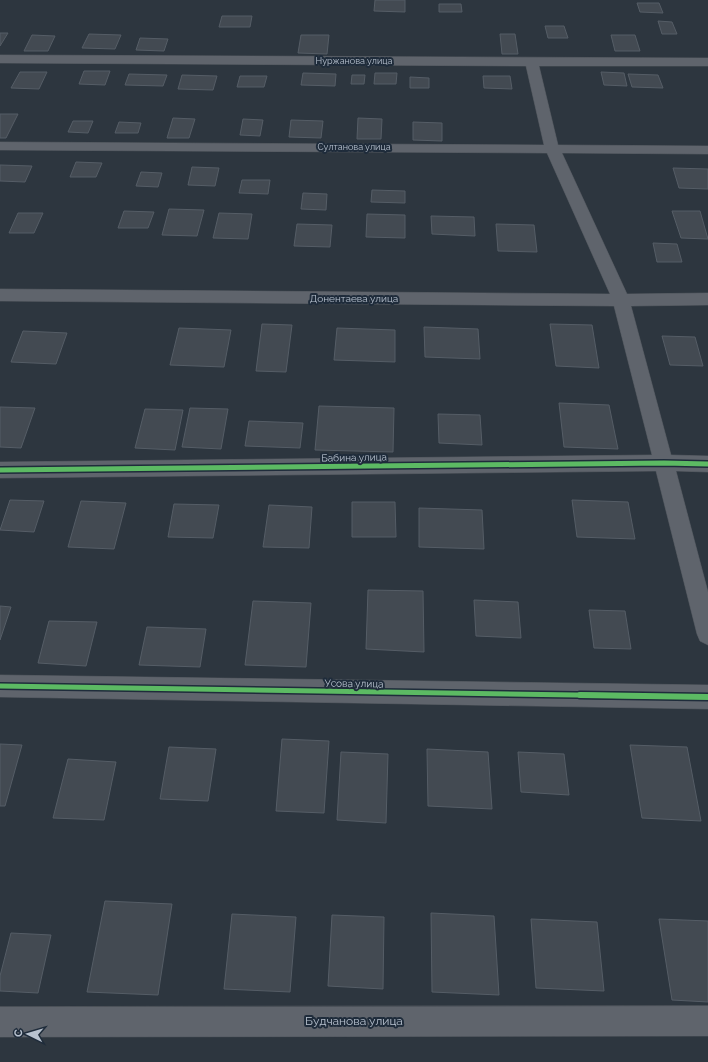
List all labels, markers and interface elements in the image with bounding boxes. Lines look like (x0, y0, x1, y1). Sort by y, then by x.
street label: Нуржанова улица (316, 56, 393, 66)
street label: Султанова улица (317, 142, 391, 152)
street label: Донентаева улица (310, 293, 398, 304)
street label: Бабина улица (321, 451, 387, 464)
street label: Усова улица (324, 677, 384, 690)
north arrow (8, 1014, 48, 1054)
street label: Будчанова улица (305, 1014, 403, 1028)
text: С (12, 1028, 25, 1037)

